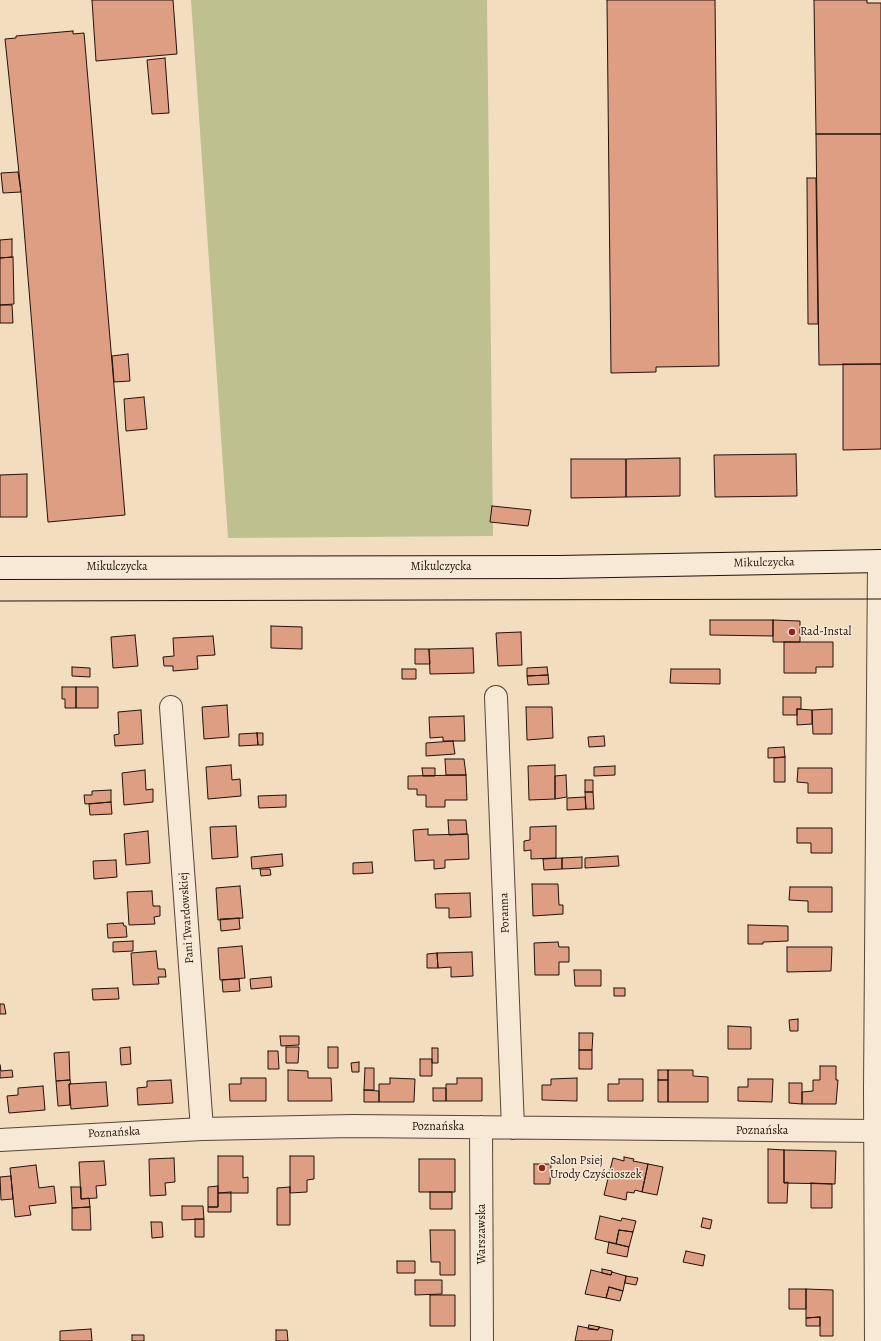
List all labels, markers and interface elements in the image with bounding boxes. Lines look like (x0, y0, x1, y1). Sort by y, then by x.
street label: Mikulczycka (733, 555, 795, 571)
street label: Mikulczycka (87, 560, 147, 574)
street label: Mikulczycka (411, 560, 471, 574)
place label: Rad-Instal (800, 625, 851, 639)
marker: Rad-Instal (787, 627, 797, 637)
street label: Pani Twardowskiej (177, 872, 197, 964)
street label: Poranna (497, 892, 513, 934)
street label: Poznańska (412, 1120, 464, 1134)
street label: Poznańska (87, 1124, 141, 1142)
street label: Poznańska (736, 1124, 788, 1138)
place label: Salon Psiej Urody Czyścioszek (550, 1154, 642, 1182)
marker: Salon Psiej Urody Czyścioszek (537, 1163, 547, 1173)
street label: Warszawska (475, 1204, 489, 1264)

